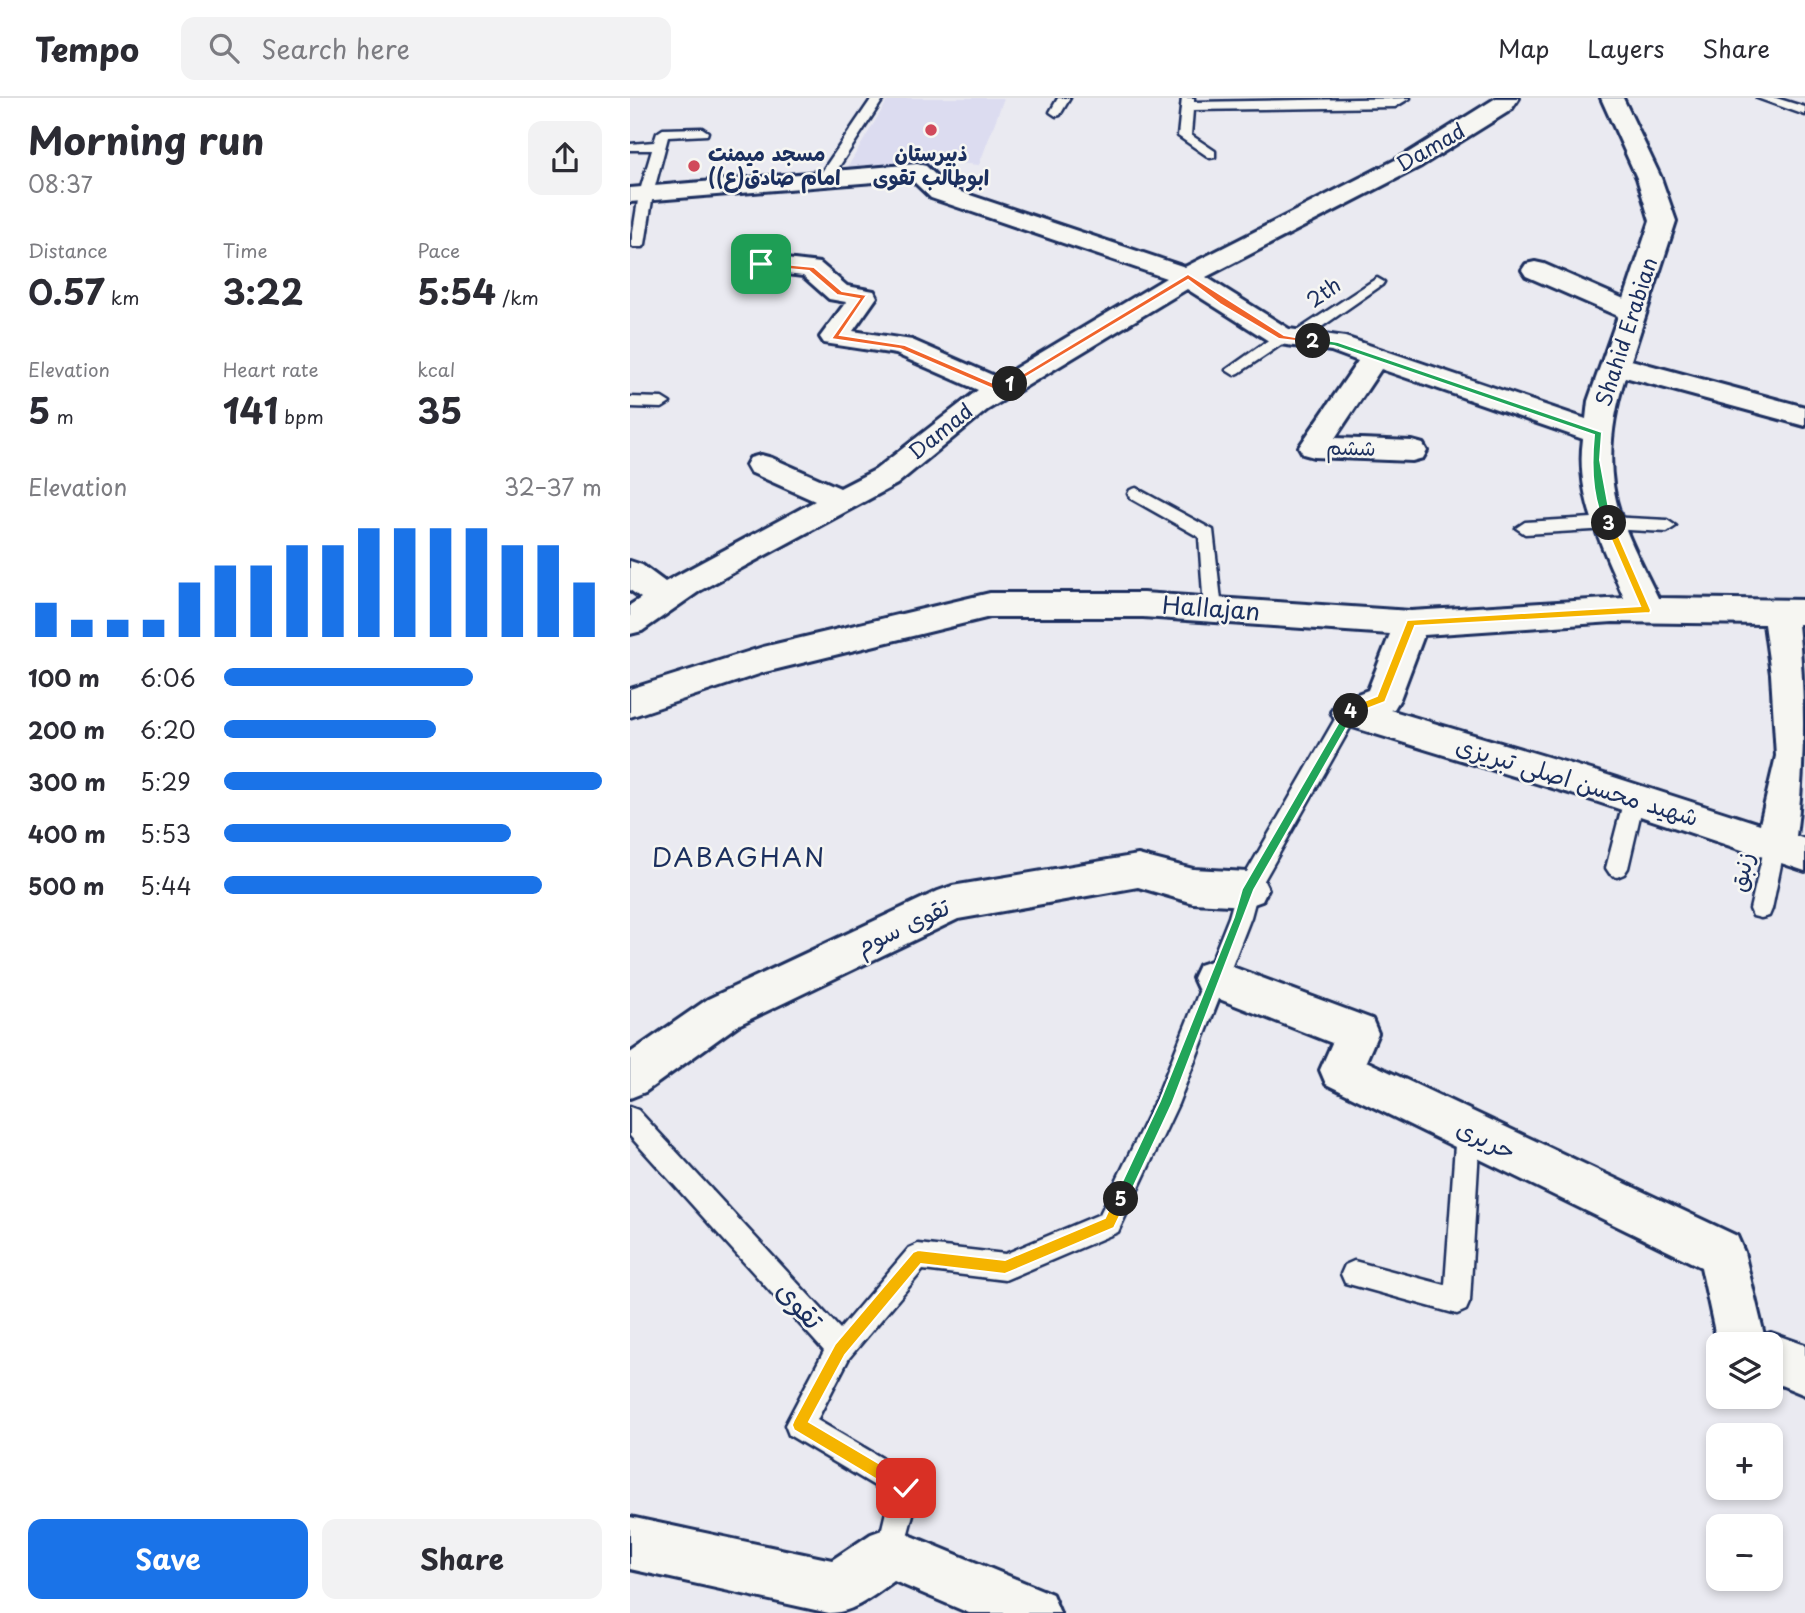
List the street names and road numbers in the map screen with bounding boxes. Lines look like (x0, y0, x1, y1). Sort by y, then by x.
street label: Damad (1390, 114, 1470, 179)
street label: Shahid Erabian (1586, 253, 1664, 410)
street label: 2th (1299, 268, 1347, 315)
street label: Damad (901, 394, 979, 466)
street label: ششم (1326, 429, 1376, 465)
street label: Hallajan (1161, 586, 1261, 628)
street label: شهید محسن اصلی تبریزی (1452, 726, 1703, 834)
street label: زنبق (1718, 848, 1762, 895)
street label: تقوی سوم (849, 887, 957, 964)
street label: حریری (1451, 1109, 1523, 1168)
street label: تقوی (767, 1269, 836, 1339)

